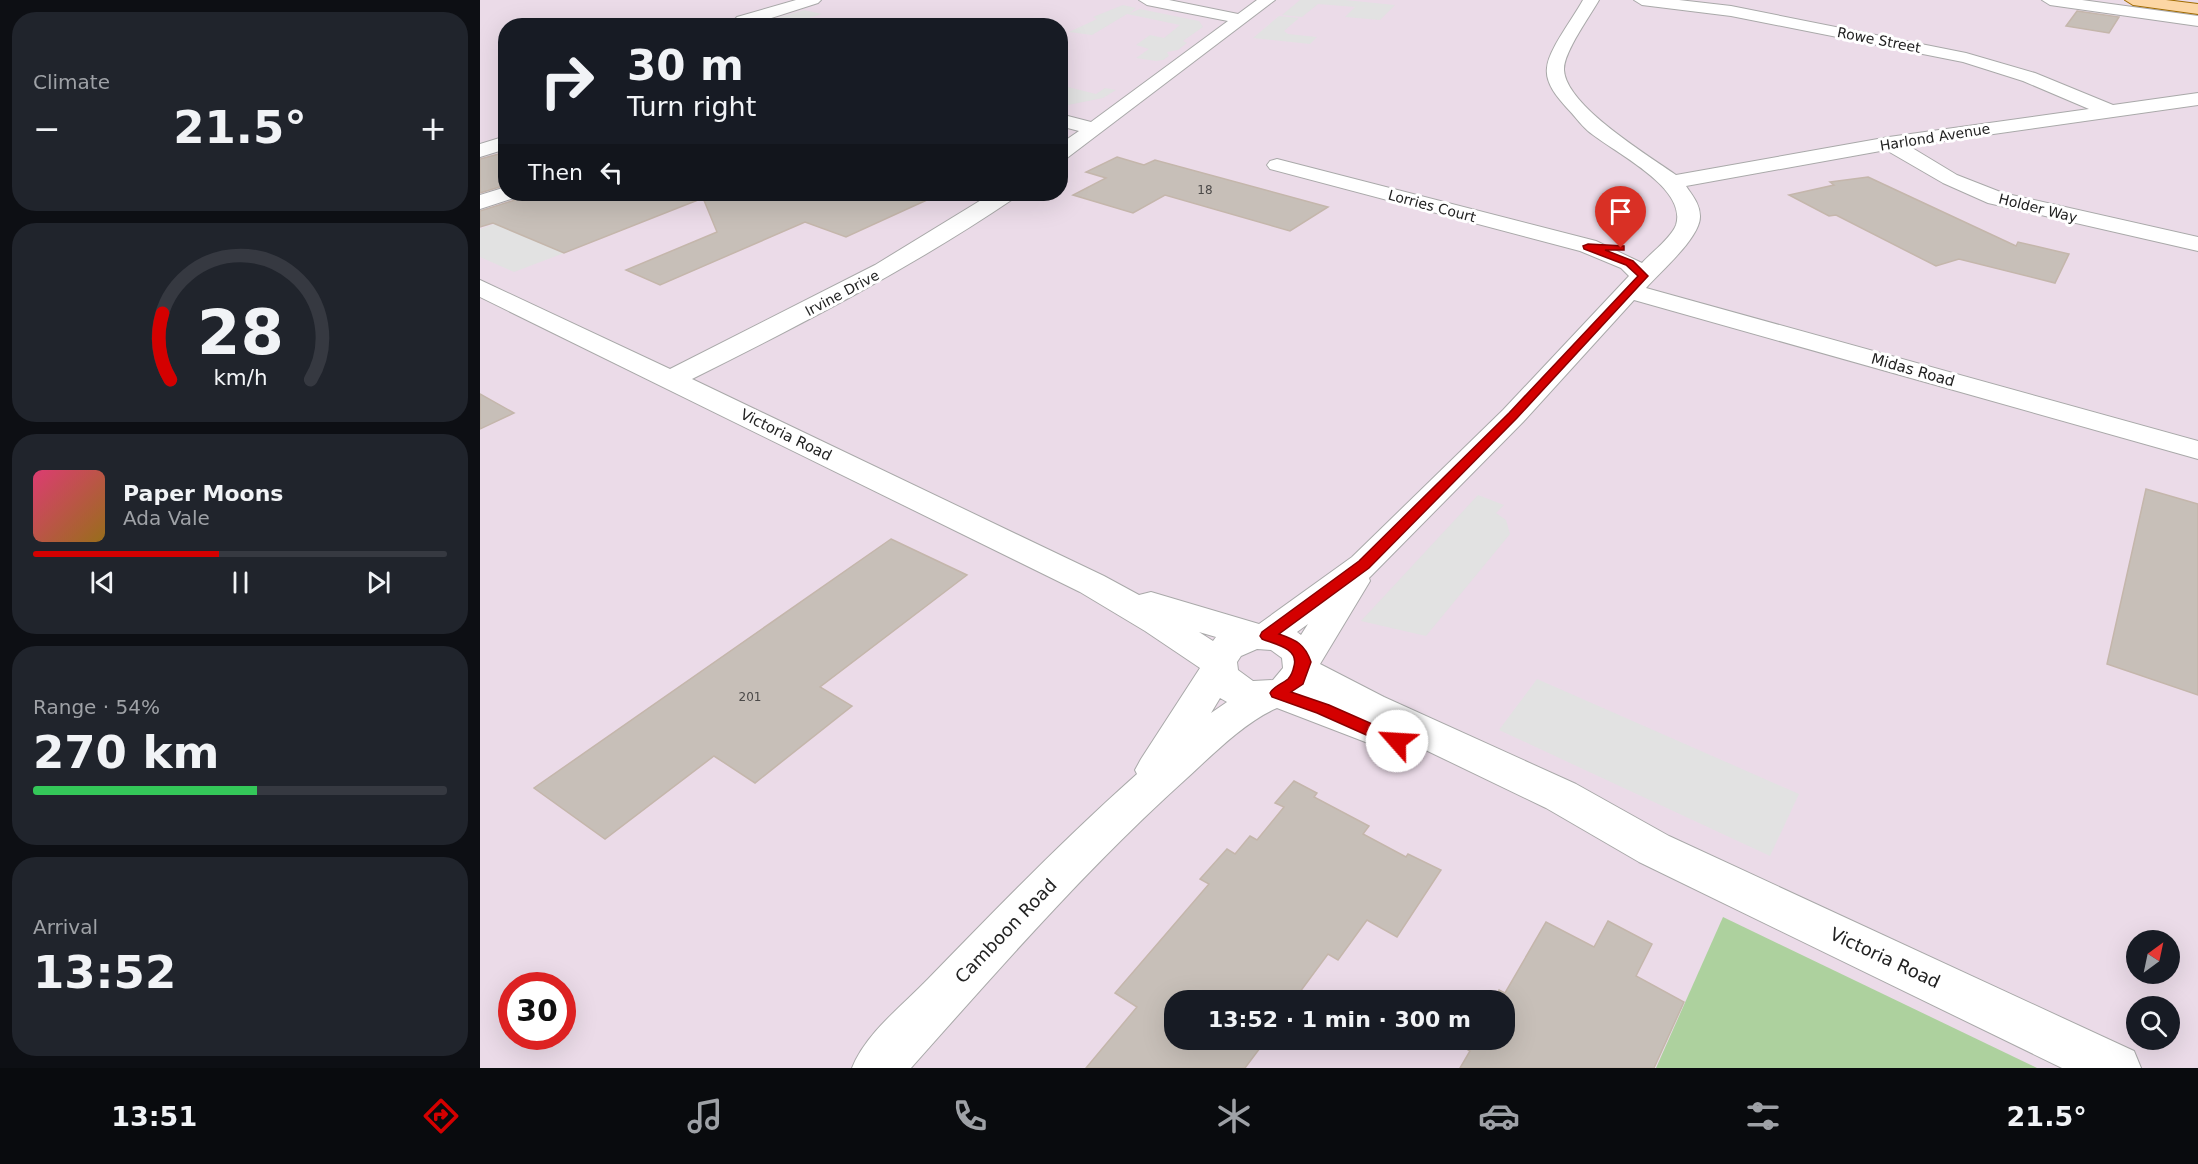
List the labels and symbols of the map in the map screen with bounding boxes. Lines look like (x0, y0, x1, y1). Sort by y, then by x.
street label: Rowe Street (1836, 24, 1923, 56)
street label: Harlond Avenue (1879, 120, 1991, 154)
house number: 18 (1197, 183, 1213, 197)
pin (1595, 186, 1646, 248)
street label: Lorries Court (1386, 187, 1478, 226)
street label: Holder Way (1997, 191, 2079, 225)
street label: Irvine Drive (802, 267, 882, 319)
street label: Midas Road (1869, 349, 1957, 391)
street label: Victoria Road (737, 405, 835, 465)
house number: 201 (739, 690, 761, 704)
position arrow (1365, 709, 1429, 773)
street label: Camboon Road (951, 874, 1061, 987)
street label: Victoria Road (1827, 923, 1944, 992)
north arrow (2126, 930, 2180, 984)
speed limit sign: 30 (498, 972, 576, 1050)

